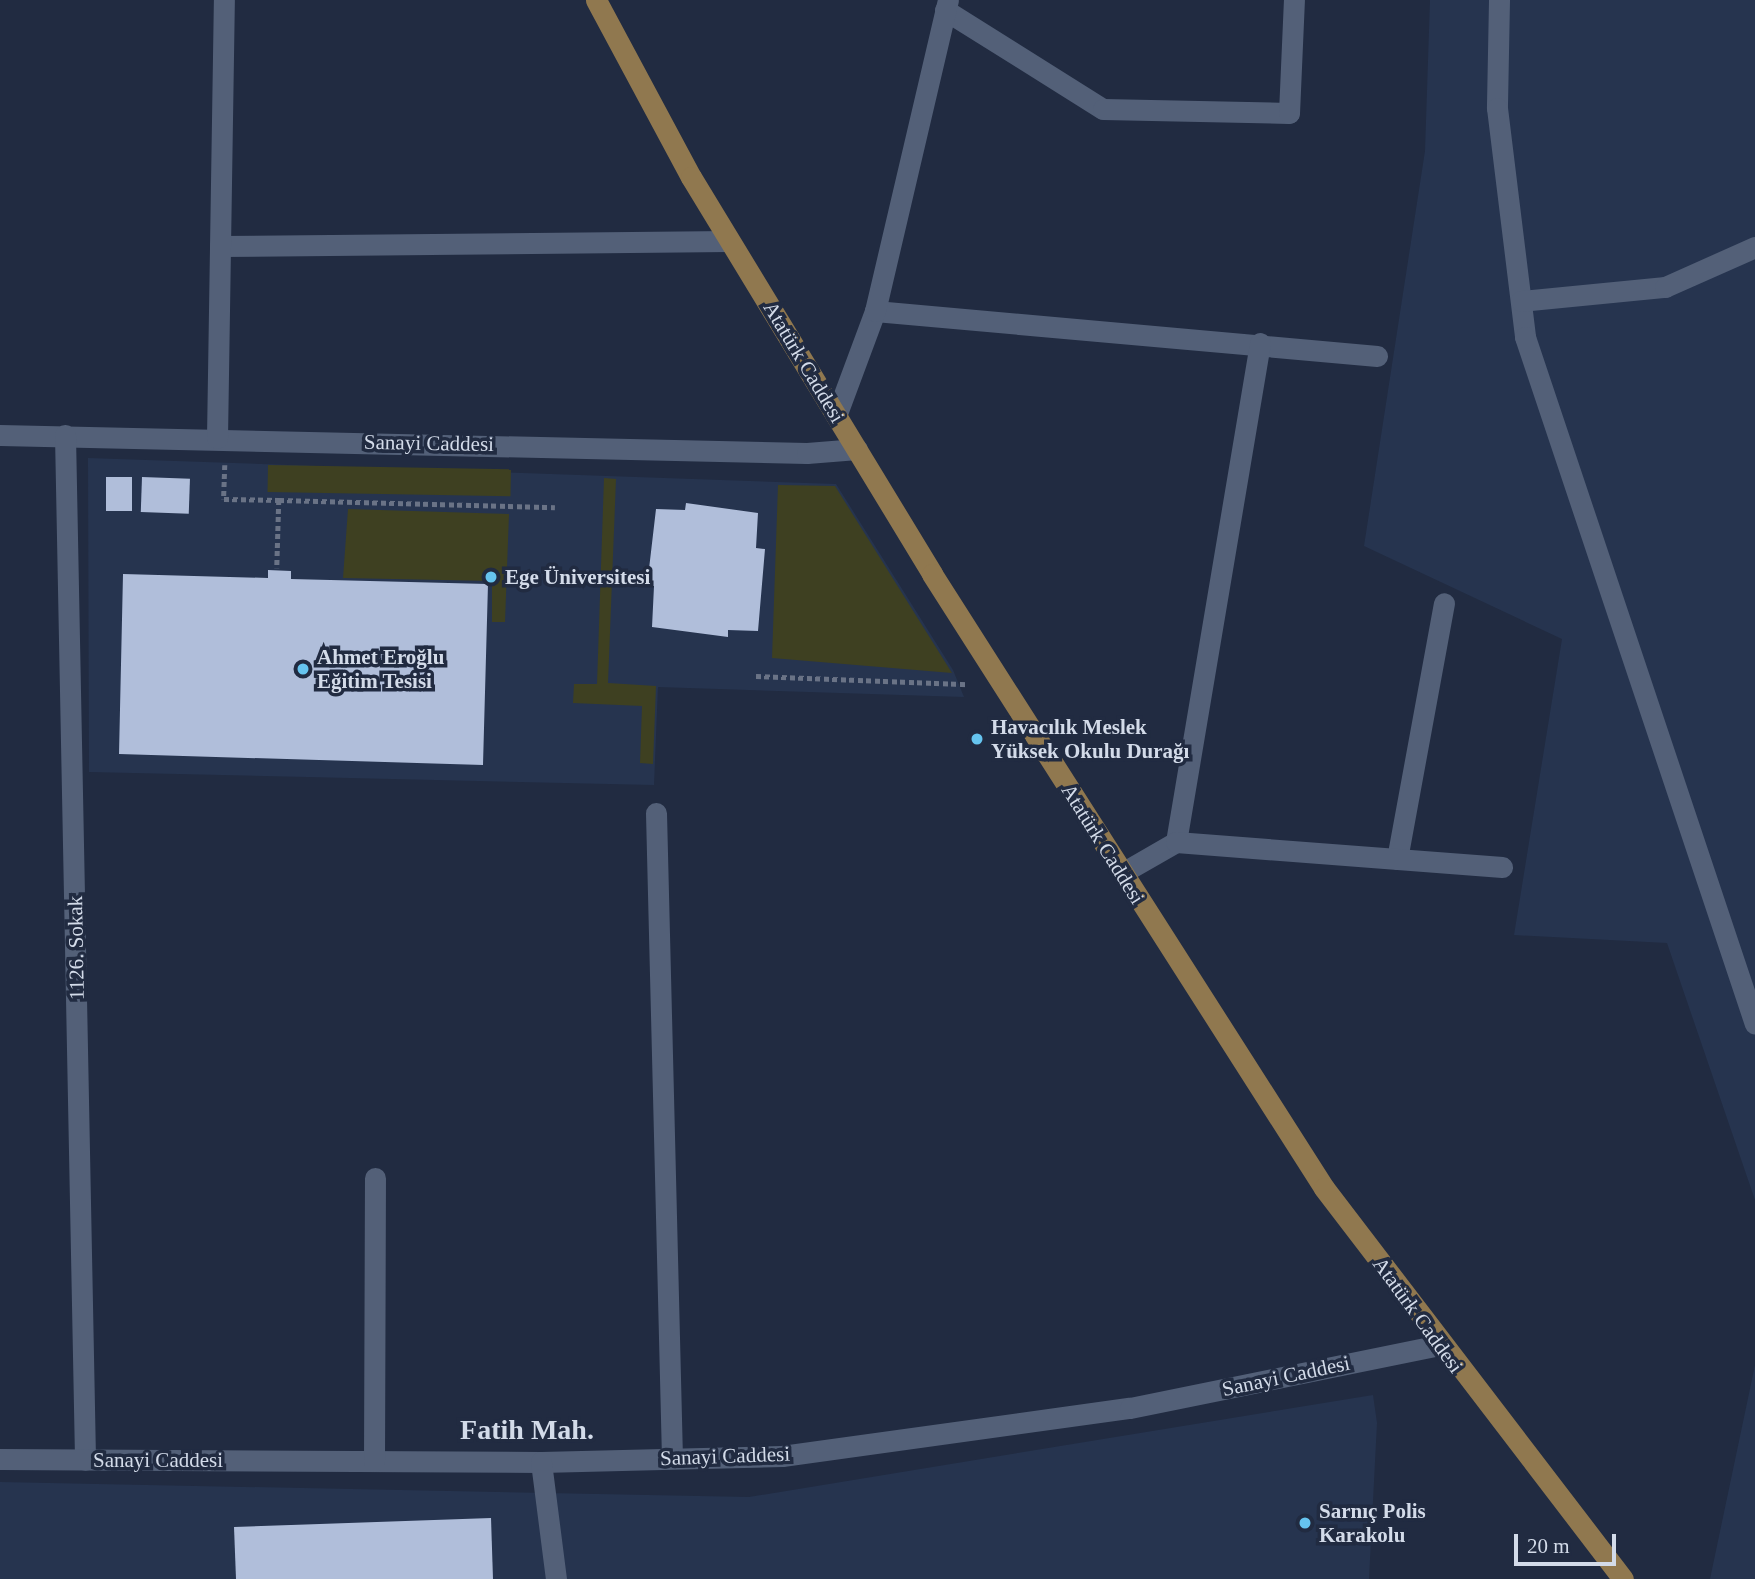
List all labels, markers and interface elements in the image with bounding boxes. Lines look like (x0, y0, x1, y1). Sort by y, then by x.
street label: Atatürk Caddesi (758, 297, 850, 427)
street label: Sanayi Caddesi (364, 429, 494, 457)
place label: Ege Üniversitesi (505, 564, 650, 590)
marker: Ege Üniversitesi (483, 569, 499, 585)
place label: Ahmet Eroğlu Eğitim Tesisi (317, 644, 444, 694)
marker: Ahmet Eroğlu Eğitim Tesisi (295, 661, 311, 677)
place label: Havacılık Meslek Yüksek Okulu Durağı (991, 714, 1189, 764)
marker: Havacılık Meslek Yüksek Okulu Durağı (969, 731, 985, 747)
street label: Atatürk Caddesi (1056, 779, 1150, 909)
street label: 1126. Sokak (62, 896, 90, 1000)
street label: Atatürk Caddesi (1368, 1252, 1468, 1378)
street label: Sanayi Caddesi (1220, 1350, 1352, 1402)
district label: Fatih Mah. (460, 1413, 594, 1447)
street label: Sanayi Caddesi (660, 1441, 790, 1471)
street label: Sanayi Caddesi (93, 1447, 223, 1473)
place label: Sarnıç Polis Karakolu (1319, 1498, 1426, 1548)
marker: Sarnıç Polis Karakolu (1297, 1515, 1313, 1531)
scale bar (1517, 1520, 1618, 1564)
text: 20 m (1527, 1534, 1570, 1558)

